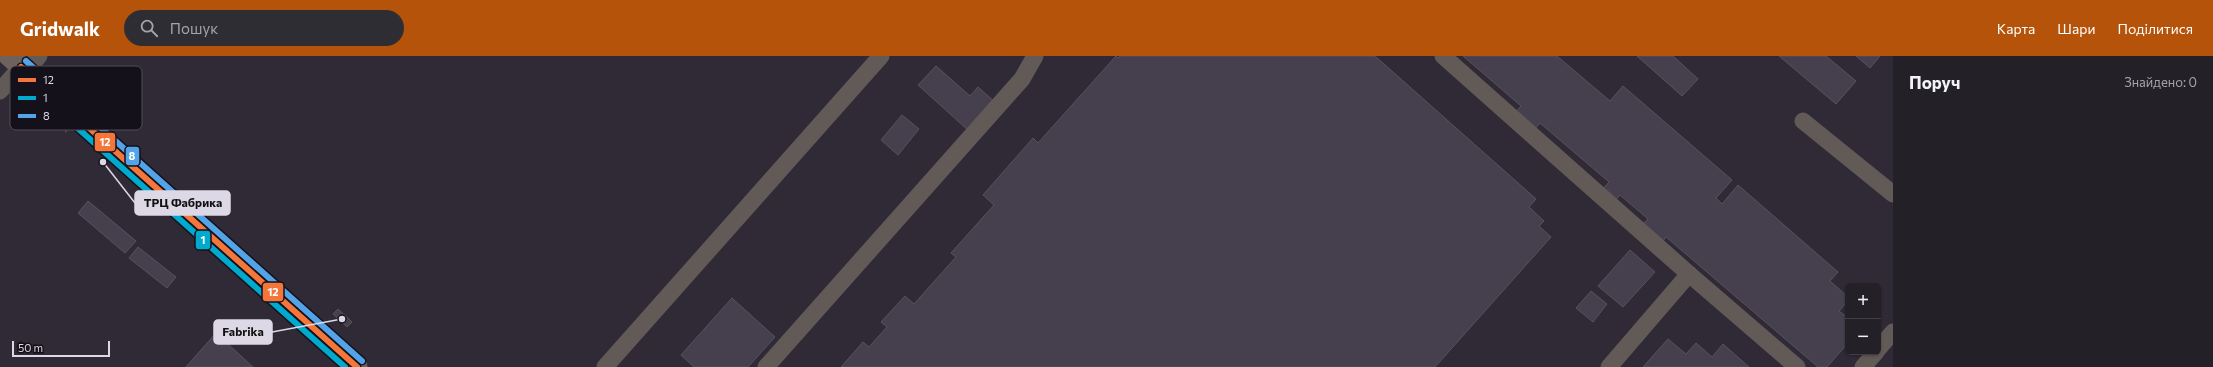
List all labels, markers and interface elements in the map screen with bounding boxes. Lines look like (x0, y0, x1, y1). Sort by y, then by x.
search box (124, 10, 404, 46)
text: Gridwalk (20, 17, 100, 40)
icon: search (138, 17, 160, 39)
text: Пошук (170, 19, 218, 37)
text: Карта (1997, 20, 2035, 37)
text: Шари (2057, 20, 2095, 37)
text: Поділитися (2117, 20, 2193, 37)
legend (10, 66, 142, 130)
text: Поруч (1909, 72, 1960, 93)
text: 12 (43, 73, 54, 86)
text: Знайдено: 0 (2124, 74, 2197, 90)
text: 1 (43, 91, 48, 104)
text: 8 (43, 109, 50, 122)
line badge: 12 (94, 132, 116, 152)
text: 12 (99, 135, 111, 148)
line badge: 8 (125, 146, 140, 166)
text: 8 (129, 149, 136, 162)
callout: ТРЦ Фабрика (135, 191, 230, 215)
text: ТРЦ Фабрика (144, 195, 222, 209)
line badge: 1 (195, 230, 211, 250)
text: 1 (201, 233, 206, 246)
line badge: 12 (262, 282, 284, 302)
map controls (1845, 283, 1881, 355)
button: + (1845, 283, 1881, 319)
text: 12 (267, 285, 279, 298)
button: − (1845, 319, 1881, 355)
callout: Fabrika (214, 320, 272, 344)
text: Fabrika (222, 324, 264, 338)
scale bar (12, 339, 110, 358)
text: 50 m (18, 341, 43, 354)

